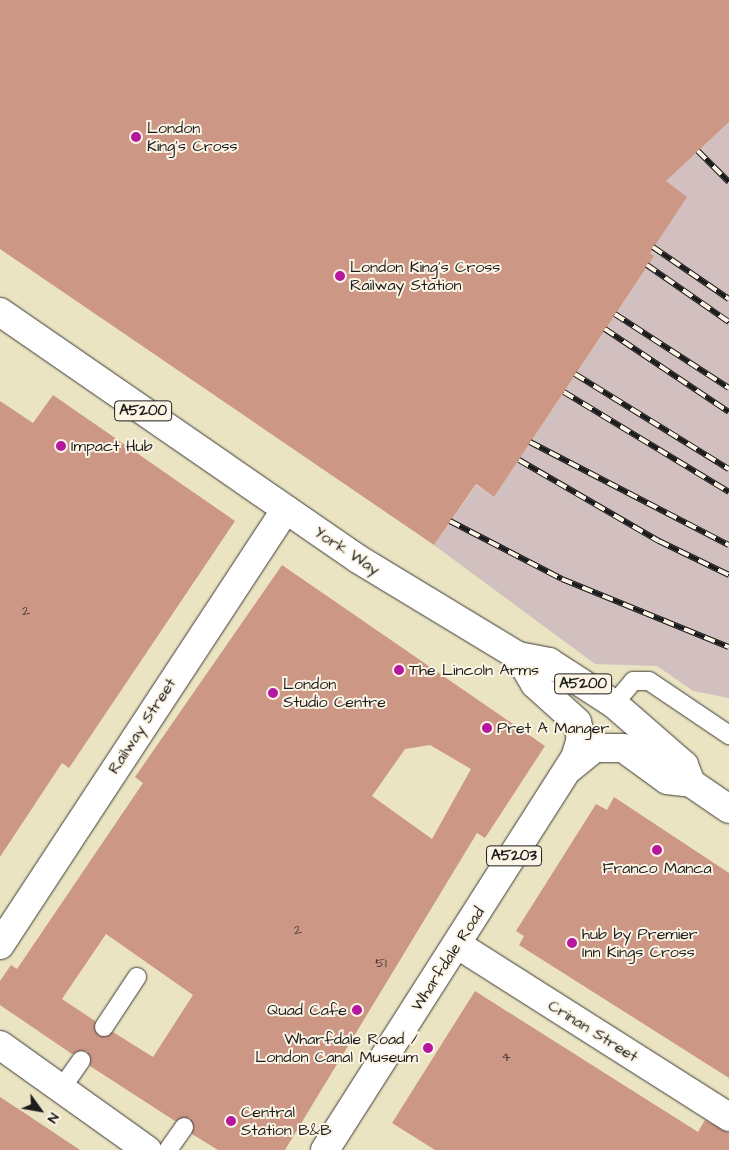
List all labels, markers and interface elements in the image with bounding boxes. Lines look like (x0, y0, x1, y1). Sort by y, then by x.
place label: London King's Cross (147, 118, 238, 156)
marker: London King's Cross (129, 130, 143, 144)
place label: London King's Cross Railway Station (350, 257, 500, 295)
marker: London King's Cross Railway Station (334, 270, 346, 282)
road number: A5200 (113, 398, 173, 424)
place label: Impact Hub (71, 436, 153, 456)
marker: Impact Hub (55, 440, 67, 452)
street label: York Way (310, 523, 384, 579)
house number: 2 (22, 603, 30, 619)
place label: The Lincoln Arms (409, 660, 539, 680)
marker: The Lincoln Arms (393, 664, 405, 676)
road number: A5200 (553, 672, 613, 696)
place label: London Studio Centre (283, 674, 386, 712)
street label: Railway Street (104, 675, 180, 777)
marker: London Studio Centre (267, 687, 279, 699)
place label: Pret A Manger (497, 718, 609, 738)
marker: Pret A Manger (481, 722, 493, 734)
road number: A5203 (485, 844, 543, 868)
marker: Franco Manca (651, 844, 663, 856)
place label: Franco Manca (602, 858, 712, 878)
street label: Wharfdale Road (407, 903, 489, 1015)
house number: 2 (294, 922, 302, 938)
place label: hub by Premier Inn Kings Cross (582, 924, 698, 962)
marker: hub by Premier Inn Kings Cross (566, 937, 578, 949)
house number: 51 (375, 955, 387, 971)
street label: Crinan Street (544, 996, 642, 1066)
place label: Quad Cafe (267, 1000, 347, 1020)
marker: Quad Cafe (351, 1004, 363, 1016)
place label: Wharfdale Road / London Canal Museum (255, 1029, 418, 1067)
marker: Wharfdale Road / London Canal Museum (422, 1042, 434, 1054)
house number: 4 (501, 1049, 511, 1065)
north arrow (15, 1085, 65, 1135)
place label: Central Station B&B (241, 1102, 332, 1140)
text: N (42, 1109, 64, 1127)
marker: Central Station B&B (225, 1115, 237, 1127)

